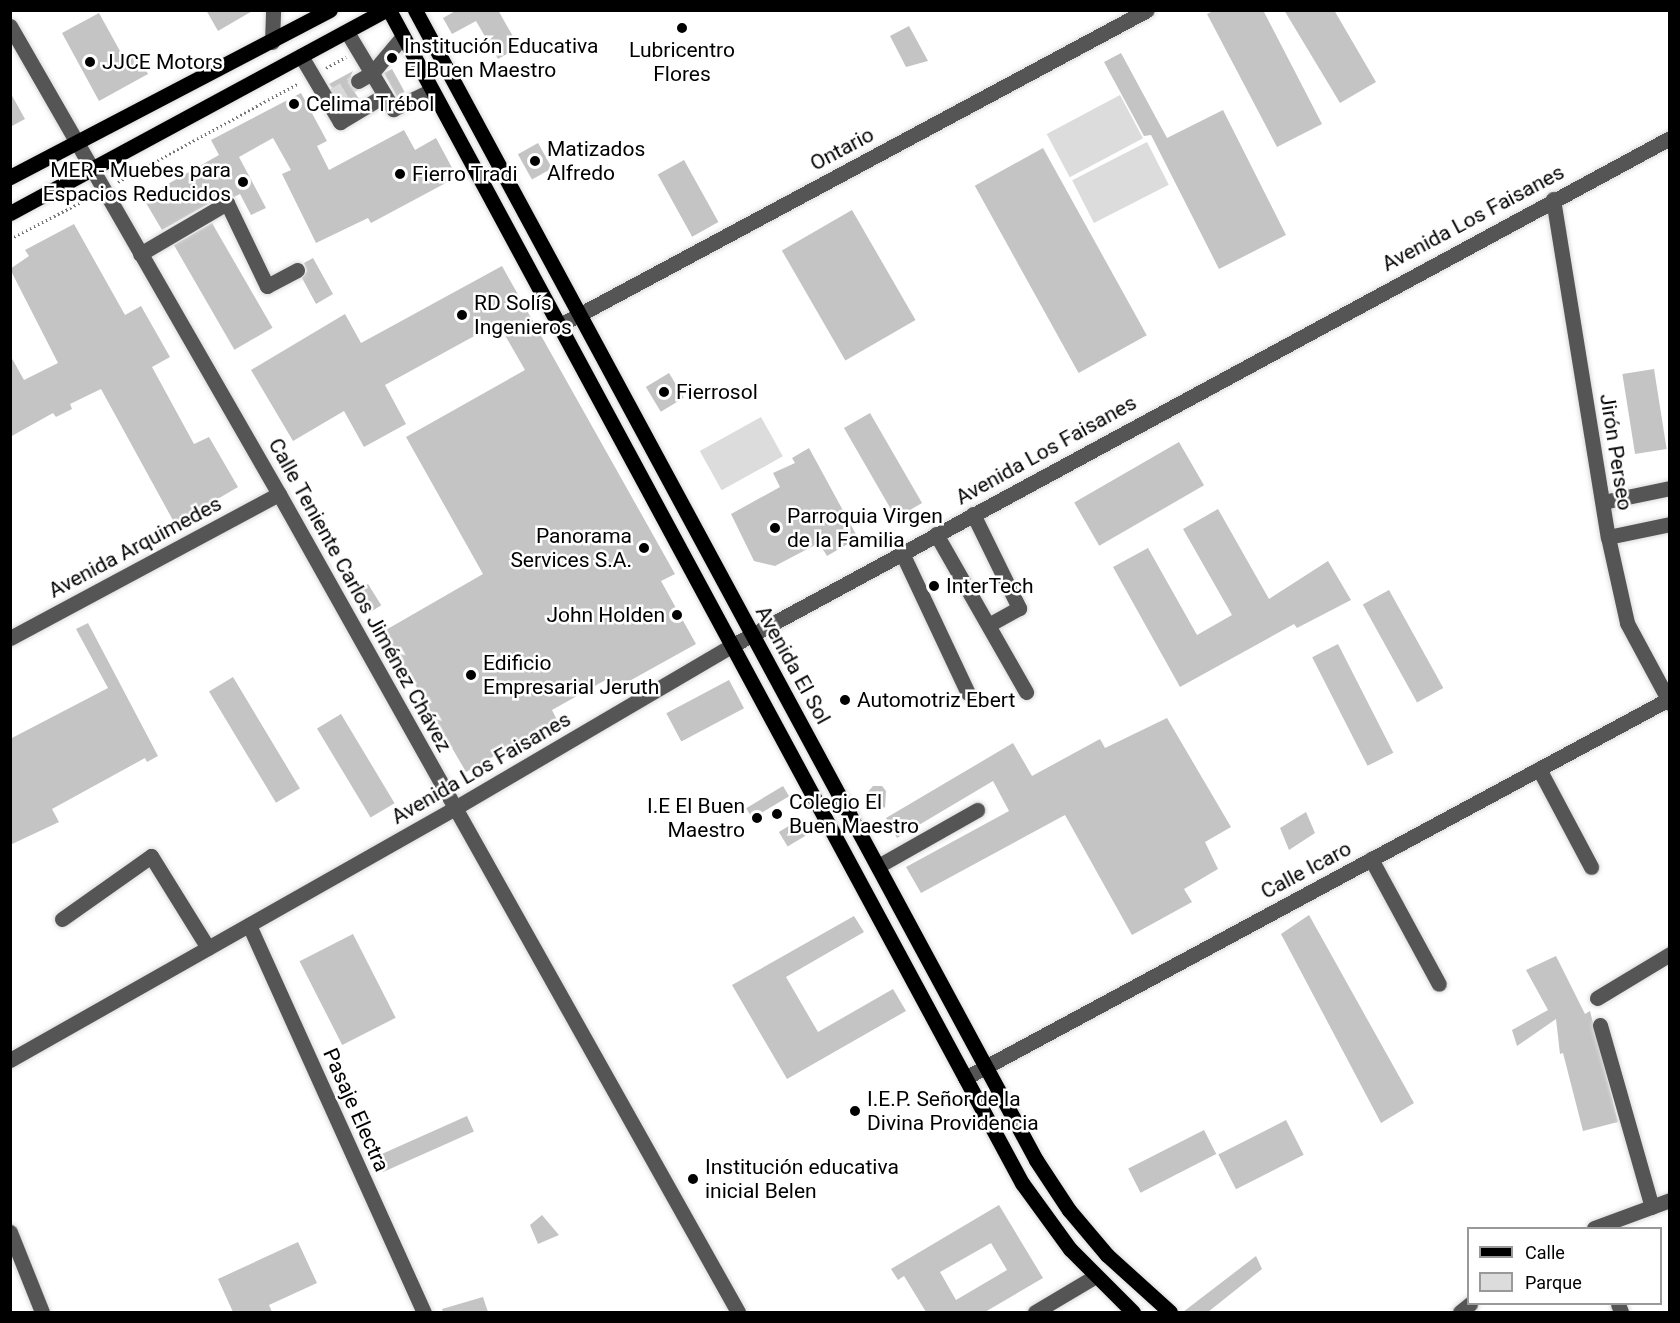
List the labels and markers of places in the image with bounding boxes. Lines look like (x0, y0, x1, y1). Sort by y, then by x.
marker: Lubricentro Flores (675, 21, 689, 35)
place label: Institución Educativa El Buen Maestro (404, 33, 598, 83)
place label: Lubricentro Flores (629, 37, 735, 87)
place label: JJCE Motors (102, 49, 223, 75)
marker: Institución Educativa El Buen Maestro (385, 51, 399, 65)
marker: JJCE Motors (83, 55, 97, 69)
place label: Celima Trébol (306, 91, 435, 117)
marker: Celima Trébol (287, 97, 301, 111)
place label: Matizados Alfredo (547, 136, 645, 186)
marker: Matizados Alfredo (528, 154, 542, 168)
place label: MER - Muebes para Espacios Reducidos (43, 157, 231, 207)
place label: Fierro Tradi (412, 161, 518, 187)
marker: Fierro Tradi (393, 167, 407, 181)
marker: MER - Muebes para Espacios Reducidos (236, 175, 250, 189)
place label: RD Solís Ingenieros (474, 290, 572, 340)
marker: RD Solís Ingenieros (455, 308, 469, 322)
place label: Fierrosol (676, 379, 758, 405)
marker: Fierrosol (657, 385, 671, 399)
place label: Parroquia Virgen de la Familia (787, 503, 943, 553)
marker: Parroquia Virgen de la Familia (768, 521, 782, 535)
place label: Panorama Services S.A. (510, 523, 632, 573)
marker: Panorama Services S.A. (637, 541, 651, 555)
place label: InterTech (946, 573, 1034, 599)
marker: InterTech (927, 579, 941, 593)
place label: John Holden (546, 602, 665, 628)
marker: John Holden (670, 608, 684, 622)
place label: Edificio Empresarial Jeruth (483, 650, 659, 700)
marker: Edificio Empresarial Jeruth (464, 668, 478, 682)
place label: Automotriz Ebert (857, 687, 1015, 713)
marker: Automotriz Ebert (838, 693, 852, 707)
place label: Colegio El Buen Maestro (789, 789, 919, 839)
place label: I.E El Buen Maestro (647, 793, 745, 843)
marker: Colegio El Buen Maestro (770, 807, 784, 821)
marker: I.E El Buen Maestro (750, 811, 764, 825)
place label: I.E.P. Señor de la Divina Providencia (867, 1086, 1039, 1136)
marker: I.E.P. Señor de la Divina Providencia (848, 1104, 862, 1118)
place label: Institución educativa inicial Belen (705, 1154, 899, 1204)
marker: Institución educativa inicial Belen (686, 1172, 700, 1186)

